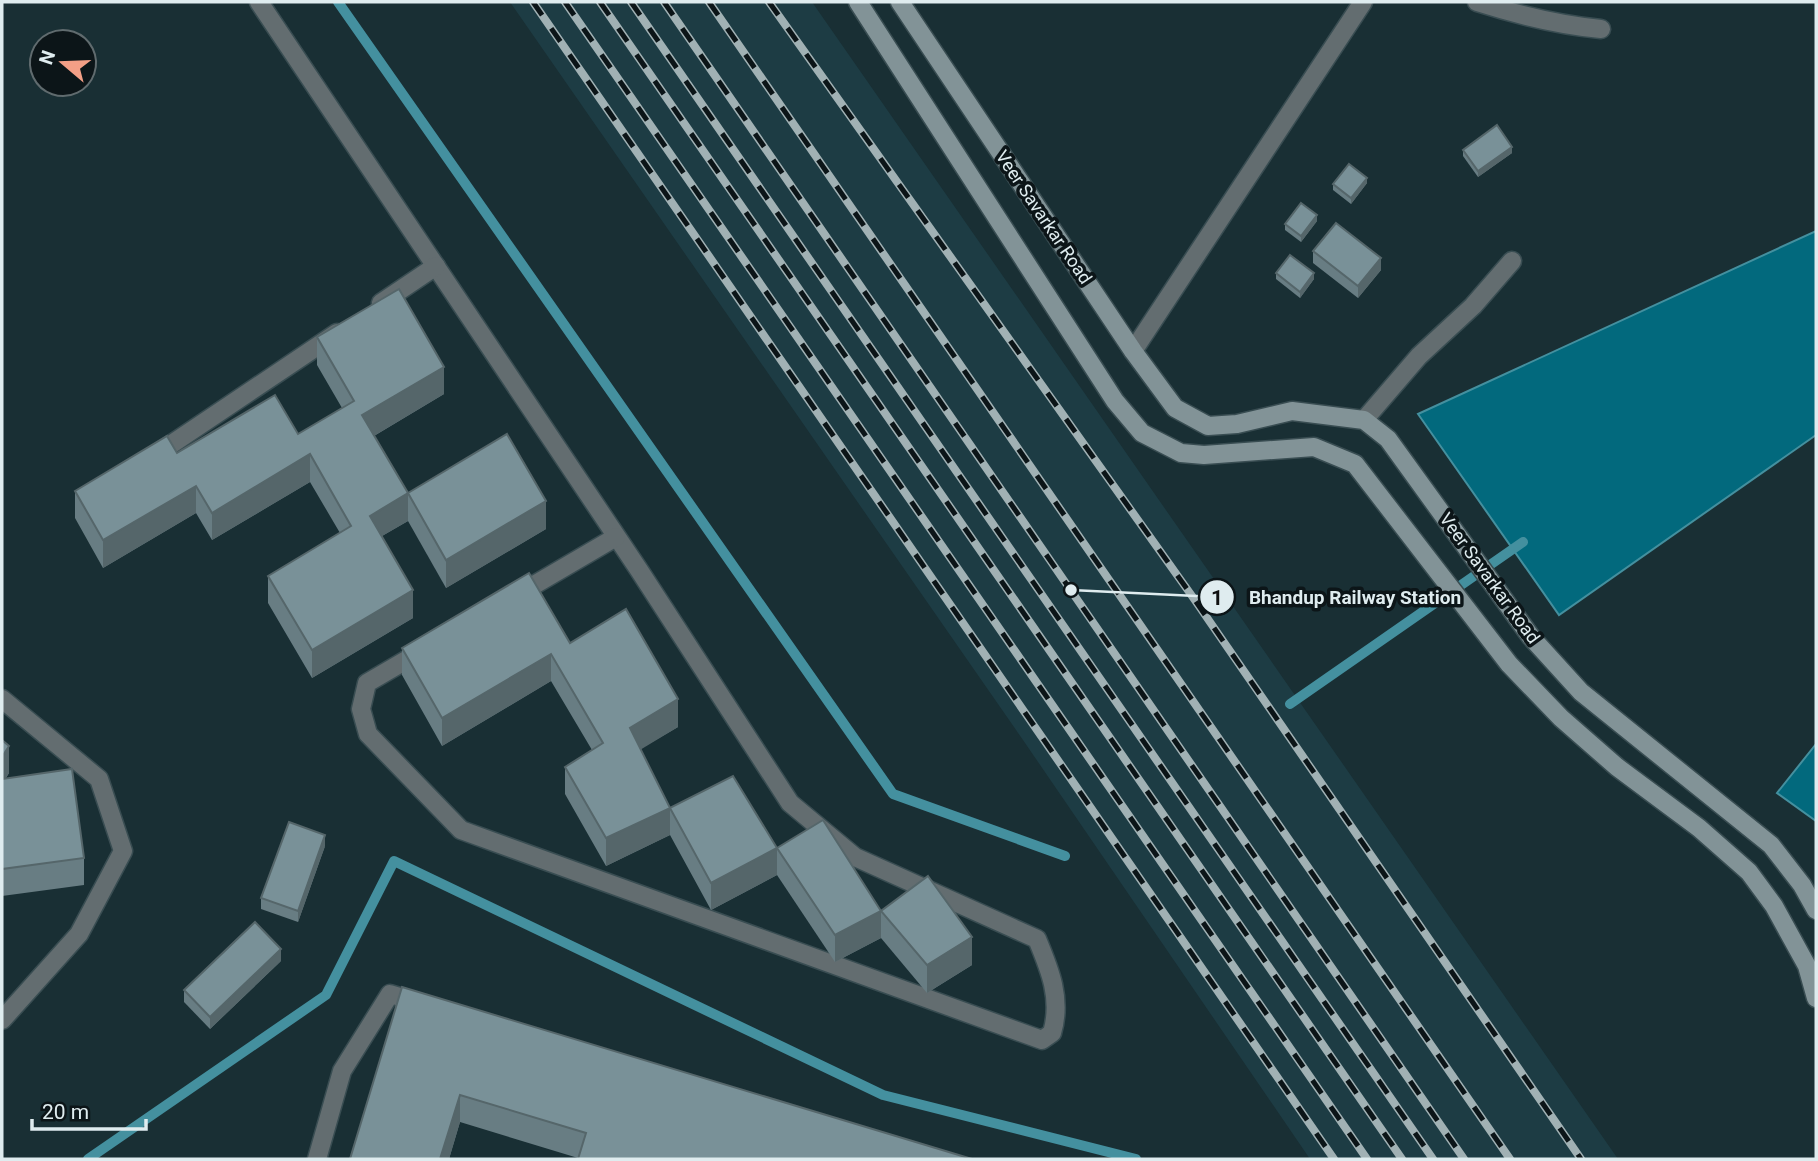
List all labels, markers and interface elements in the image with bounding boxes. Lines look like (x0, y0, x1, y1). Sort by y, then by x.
north arrow (28, 28, 98, 98)
text: N (34, 48, 60, 68)
street label: Veer Savarkar Road (992, 146, 1096, 288)
street label: Veer Savarkar Road (1436, 509, 1544, 647)
callout: Bhandup Railway Station (1199, 577, 1475, 617)
text: 1 (1211, 586, 1223, 610)
text: Bhandup Railway Station (1249, 586, 1461, 609)
scale bar (32, 1088, 145, 1132)
text: 20 m (42, 1100, 89, 1124)

